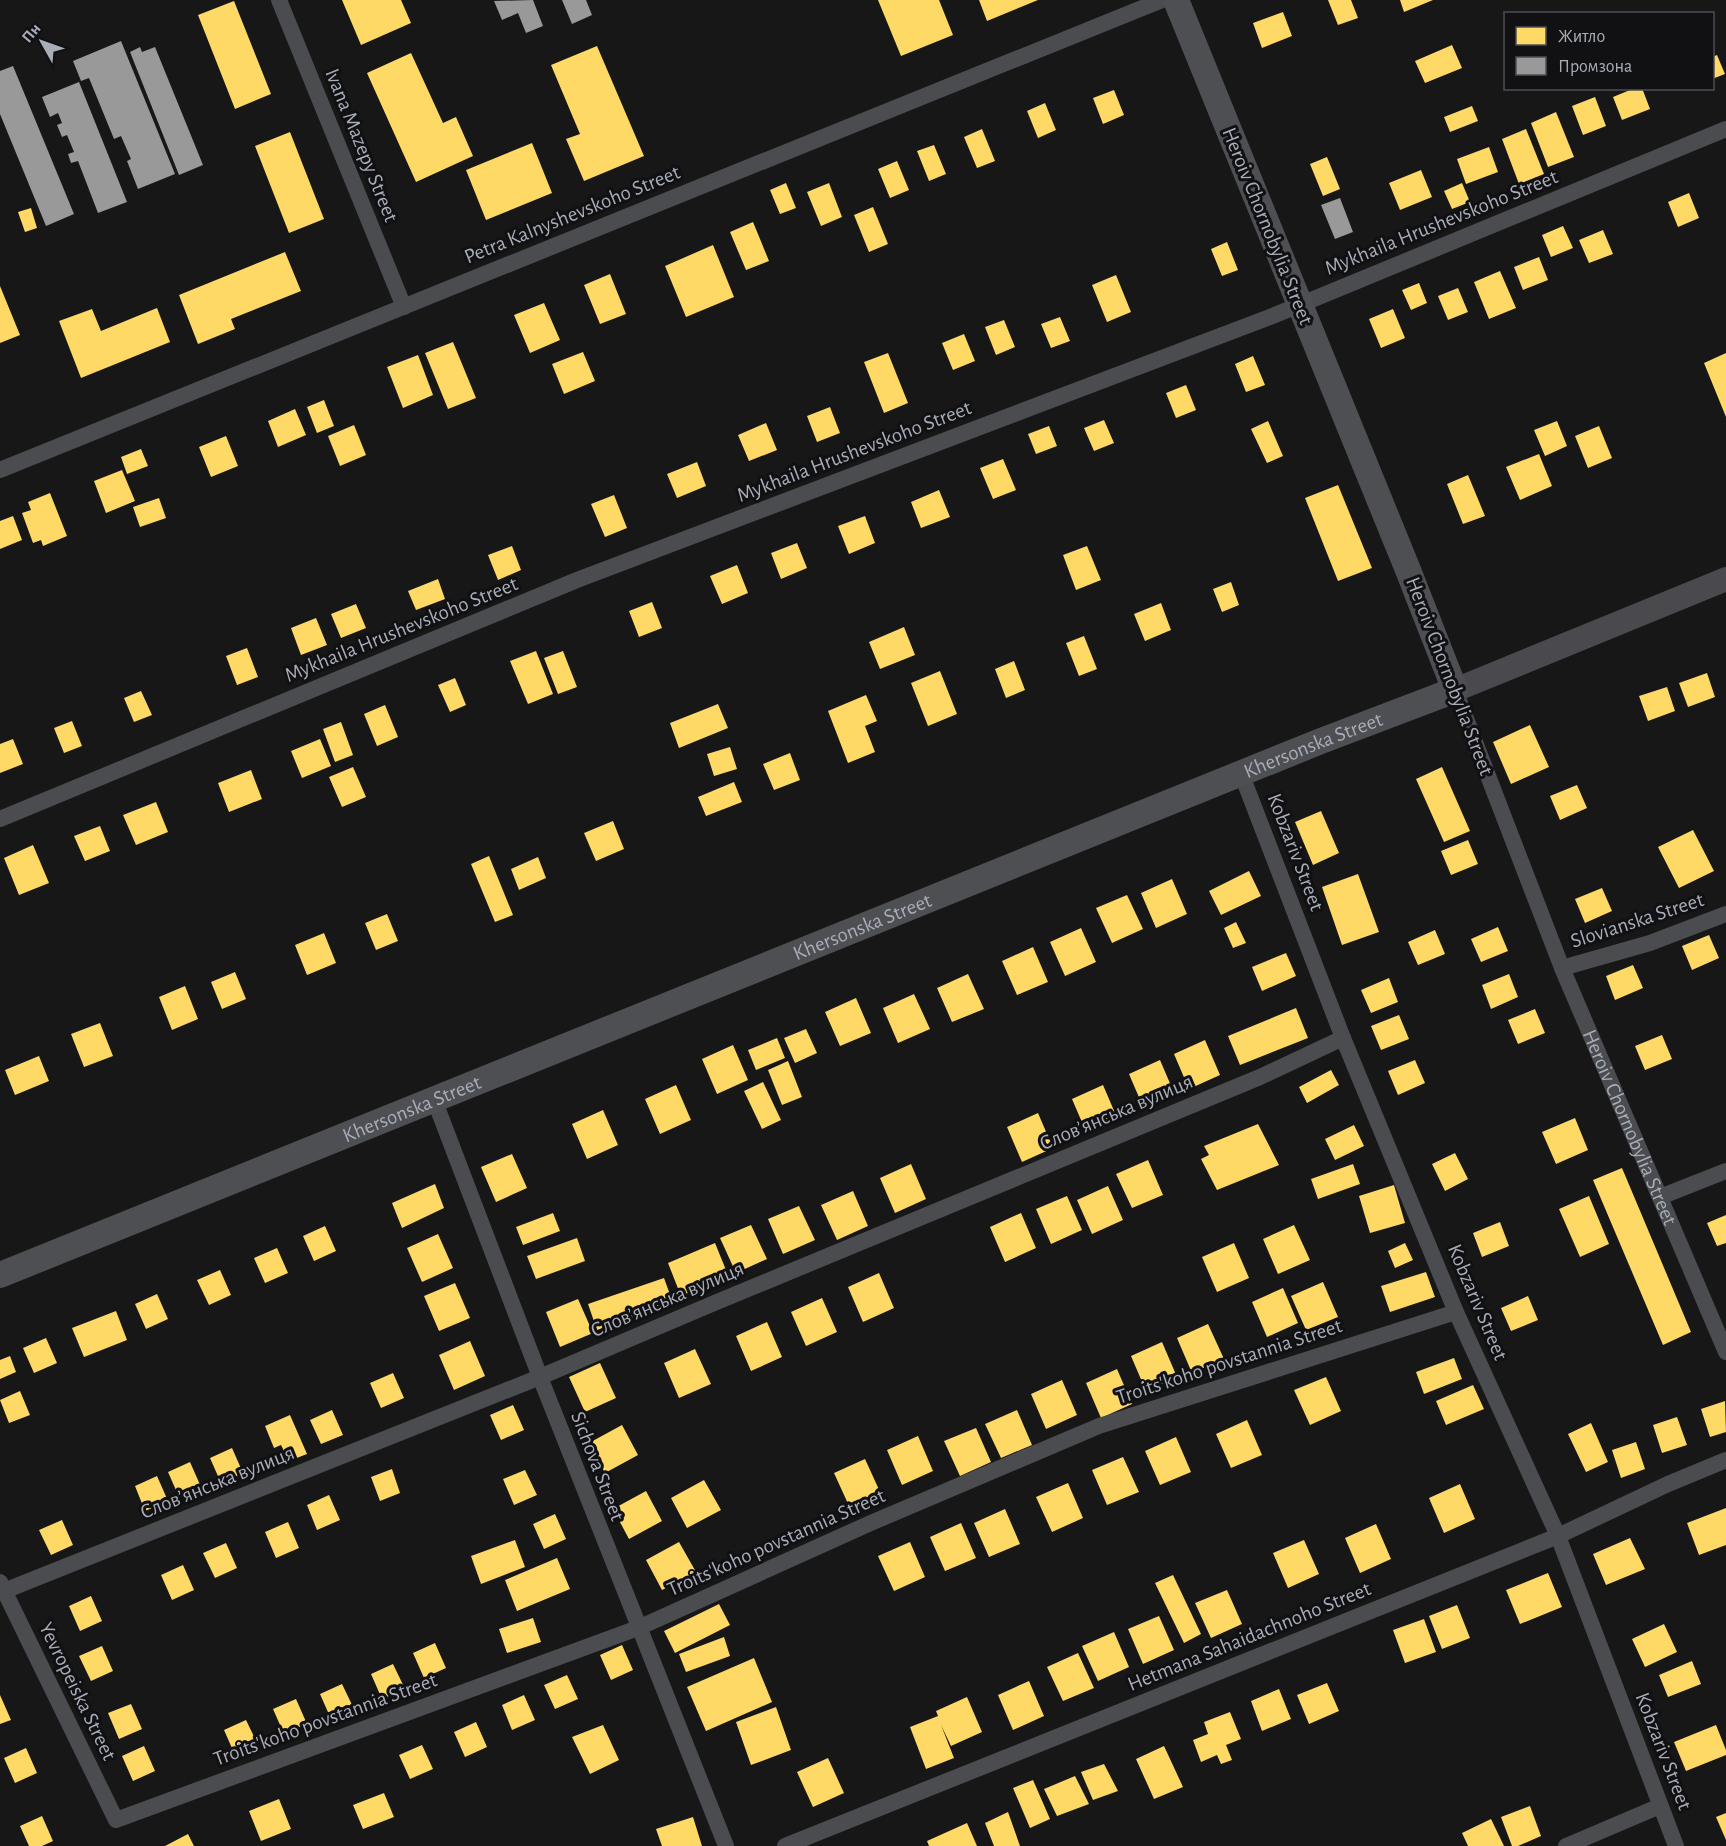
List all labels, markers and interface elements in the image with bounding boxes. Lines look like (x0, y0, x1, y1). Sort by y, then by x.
north arrow (12, 12, 72, 72)
legend (1504, 12, 1714, 90)
text: Пн (19, 20, 44, 46)
text: Житло (1558, 28, 1605, 46)
text: Промзона (1558, 58, 1632, 76)
street label: Ivana Mazepy Street (321, 66, 402, 225)
street label: Heroiv Chornobylia Street (1218, 125, 1317, 328)
street label: Petra Kalnyshevskoho Street (461, 161, 683, 267)
street label: Mykhaila Hrushevskoho Street (1322, 166, 1561, 279)
street label: Mykhaila Hrushevskoho Street (734, 397, 975, 506)
street label: Mykhaila Hrushevskoho Street (282, 573, 521, 686)
street label: Heroiv Chornobylia Street (1402, 574, 1497, 778)
street label: Khersonska Street (1241, 709, 1386, 782)
street label: Kobzariv Street (1264, 791, 1328, 914)
street label: Khersonska Street (790, 889, 935, 964)
street label: Slovianska Street (1568, 889, 1707, 952)
street label: Heroiv Chornobylia Street (1579, 1027, 1681, 1229)
street label: Словʼянська вулиця (1036, 1071, 1196, 1154)
street label: Khersonska Street (340, 1072, 484, 1146)
street label: Kobzariv Street (1444, 1241, 1511, 1363)
street label: Словʼянська вулиця (587, 1258, 747, 1341)
street label: Troits'koho povstannia Street (1114, 1315, 1345, 1408)
street label: Sichova Street (567, 1409, 628, 1524)
street label: Словʼянська вулиця (137, 1442, 297, 1523)
street label: Troits'koho povstannia Street (664, 1485, 889, 1600)
street label: Hetmana Sahaidachnoho Street (1125, 1578, 1374, 1695)
street label: Yevropeiska Street (35, 1619, 120, 1764)
street label: Troits'koho povstannia Street (211, 1669, 440, 1770)
street label: Kobzariv Street (1632, 1690, 1696, 1813)

